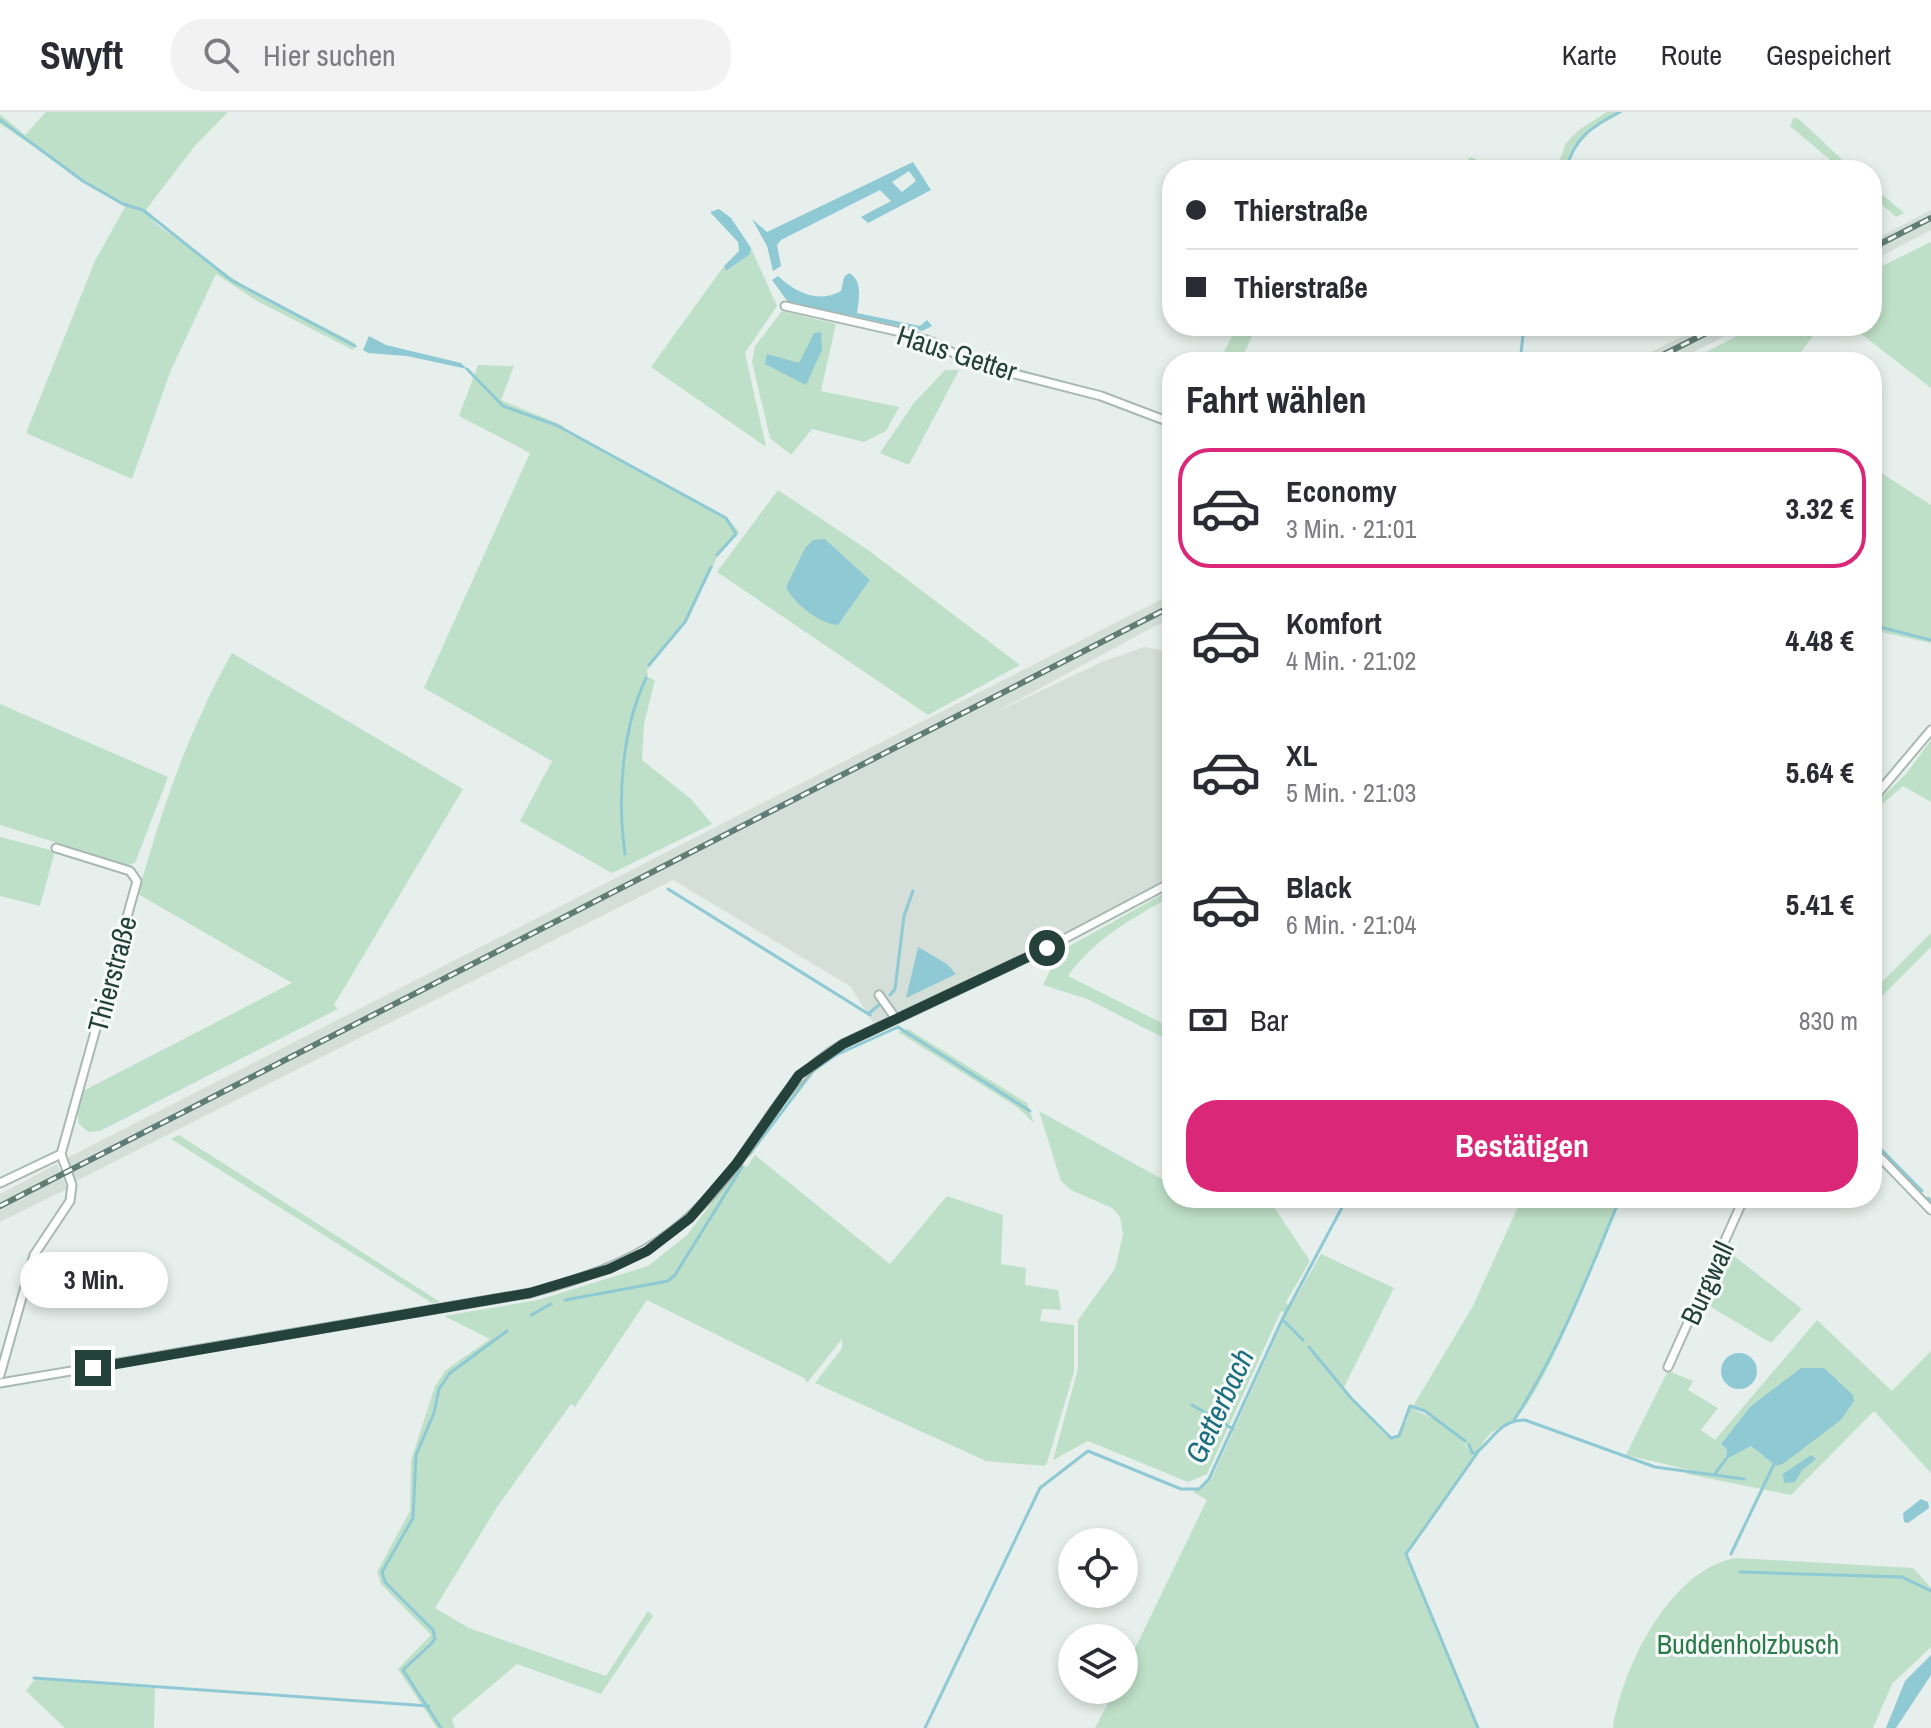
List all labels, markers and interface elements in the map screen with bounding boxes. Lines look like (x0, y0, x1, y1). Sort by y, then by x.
search box (171, 19, 731, 91)
text: Swyft (40, 30, 123, 81)
icon: search (199, 33, 243, 77)
text: Hier suchen (263, 35, 396, 75)
text: Karte (1562, 36, 1617, 74)
text: Route (1661, 36, 1722, 74)
text: Gespeichert (1766, 36, 1891, 74)
text: Thierstraße (1234, 190, 1368, 230)
text: Thierstraße (1234, 267, 1368, 307)
street label: Haus Getter (892, 316, 1022, 390)
text: Fahrt wählen (1186, 376, 1367, 424)
text: Economy (1286, 471, 1397, 511)
icon: car (1190, 472, 1262, 544)
text: 3.32 € (1786, 488, 1854, 528)
text: 3 Min. · 21:01 (1286, 511, 1416, 546)
text: Komfort (1286, 603, 1382, 643)
icon: car (1190, 604, 1262, 676)
text: 4.48 € (1786, 620, 1854, 660)
text: 4 Min. · 21:02 (1286, 643, 1416, 678)
text: XL (1286, 735, 1317, 775)
icon: car (1190, 736, 1262, 808)
text: 5.64 € (1786, 752, 1854, 792)
text: 5 Min. · 21:03 (1286, 775, 1416, 810)
text: Black (1286, 867, 1352, 907)
icon: car (1190, 868, 1262, 940)
text: 5.41 € (1786, 884, 1854, 924)
text: 6 Min. · 21:04 (1286, 907, 1416, 942)
street label: Thierstraße (78, 912, 146, 1036)
route start (1029, 930, 1065, 966)
icon: cash (1186, 998, 1230, 1042)
text: Bar (1250, 1000, 1288, 1040)
text: 830 m (1799, 1003, 1858, 1038)
button: Bestätigen (1186, 1100, 1858, 1192)
street label: Burgwall (1671, 1235, 1743, 1331)
callout: 3 Min. (19, 1252, 167, 1308)
text: 3 Min. (64, 1262, 124, 1297)
water label: Getterbach (1175, 1342, 1263, 1469)
route end (75, 1350, 111, 1386)
map controls (1058, 1528, 1138, 1704)
button: locate (1058, 1528, 1138, 1608)
button: layers (1058, 1624, 1138, 1704)
park label: Buddenholzbusch (1657, 1625, 1839, 1663)

